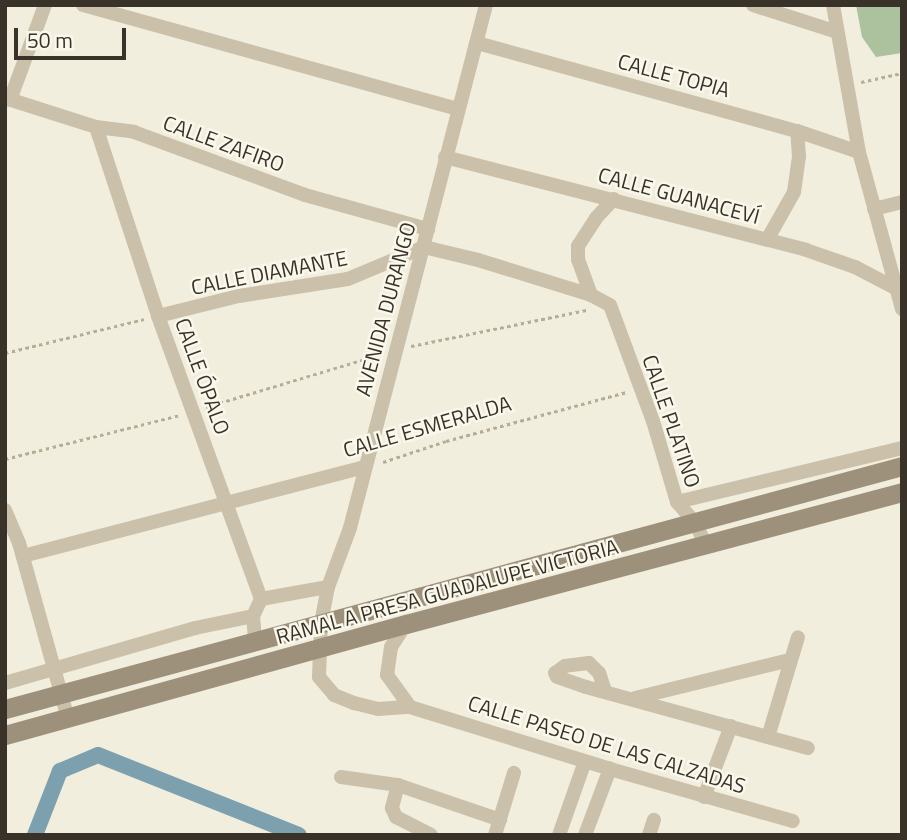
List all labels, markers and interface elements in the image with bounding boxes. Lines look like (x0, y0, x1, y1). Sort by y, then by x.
scale bar (18, 14, 130, 58)
text: 50 m (27, 24, 73, 56)
street label: CALLE TOPIA (615, 48, 733, 102)
street label: CALLE ZAFIRO (160, 109, 288, 177)
street label: CALLE GUANACEVÍ (596, 161, 762, 229)
street label: AVENIDA DURANGO (350, 219, 420, 399)
street label: CALLE DIAMANTE (189, 245, 349, 299)
street label: CALLE ÓPALO (170, 314, 236, 438)
street label: CALLE PLATINO (638, 351, 706, 491)
street label: CALLE ESMERALDA (340, 390, 514, 462)
street label: RAMAL A PRESA GUADALUPE VICTORIA (273, 533, 621, 649)
street label: CALLE PASEO DE LAS CALZADAS (465, 690, 749, 798)

